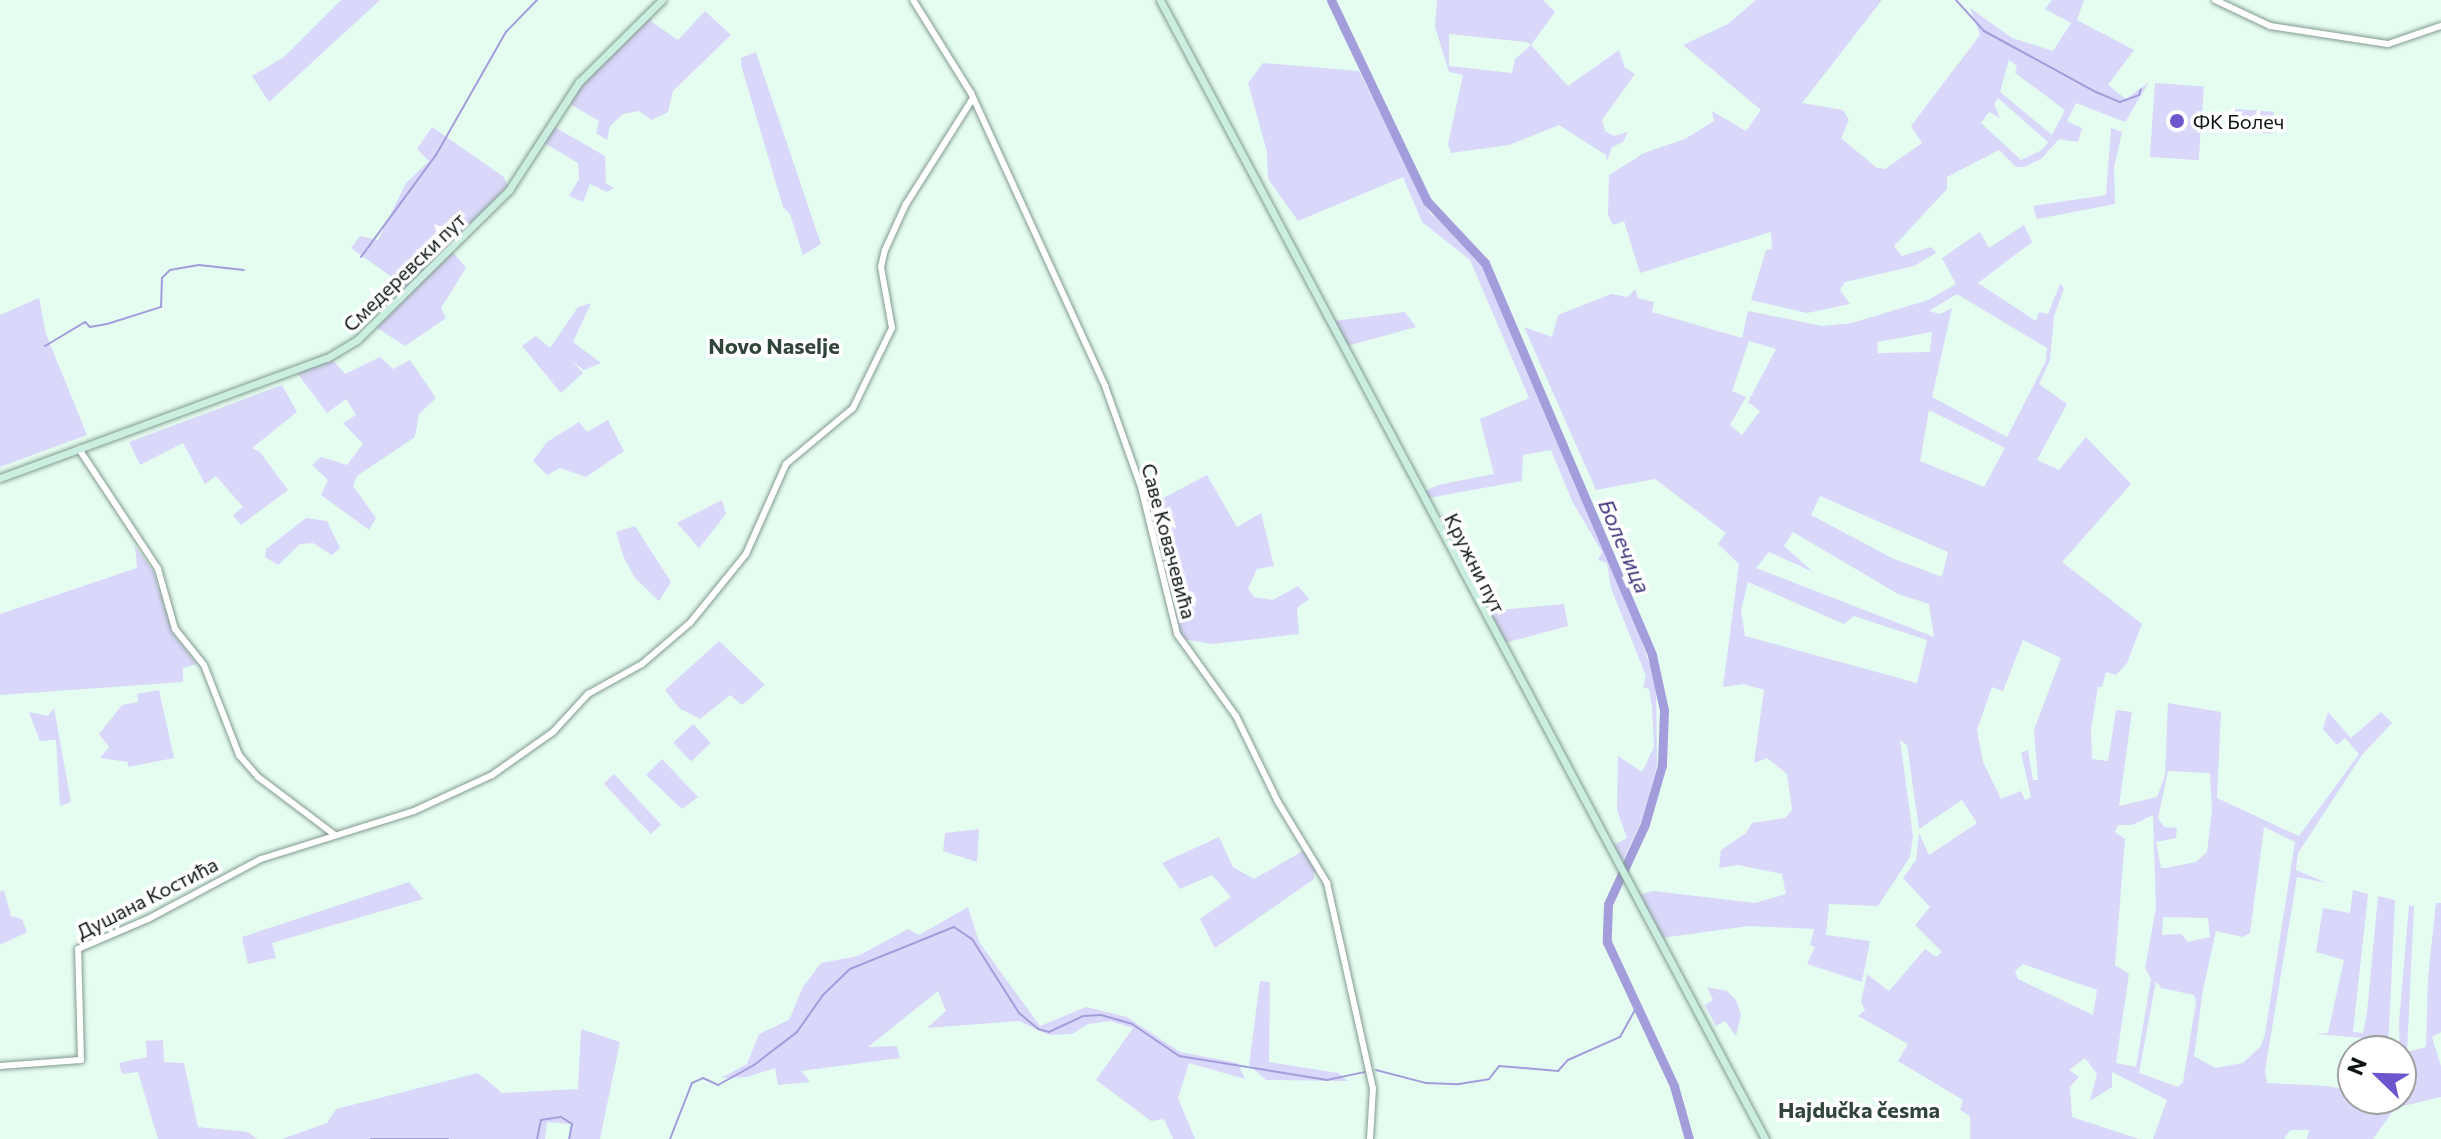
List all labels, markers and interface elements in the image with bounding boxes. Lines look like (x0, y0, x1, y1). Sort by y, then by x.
place label: ФК Болеч (2193, 109, 2284, 133)
marker: ФК Болеч (2168, 112, 2186, 130)
street label: Смедеревски пут (338, 208, 470, 336)
district label: Novo Naselje (708, 333, 840, 359)
street label: Саве Ковачевића (1137, 461, 1201, 621)
water label: Болечица (1593, 495, 1657, 597)
street label: Кружни пут (1440, 509, 1510, 617)
street label: Душана Костића (72, 852, 222, 944)
north arrow (2337, 1035, 2417, 1115)
text: N (2341, 1053, 2372, 1079)
district label: Hajdučka česma (1778, 1097, 1940, 1123)

